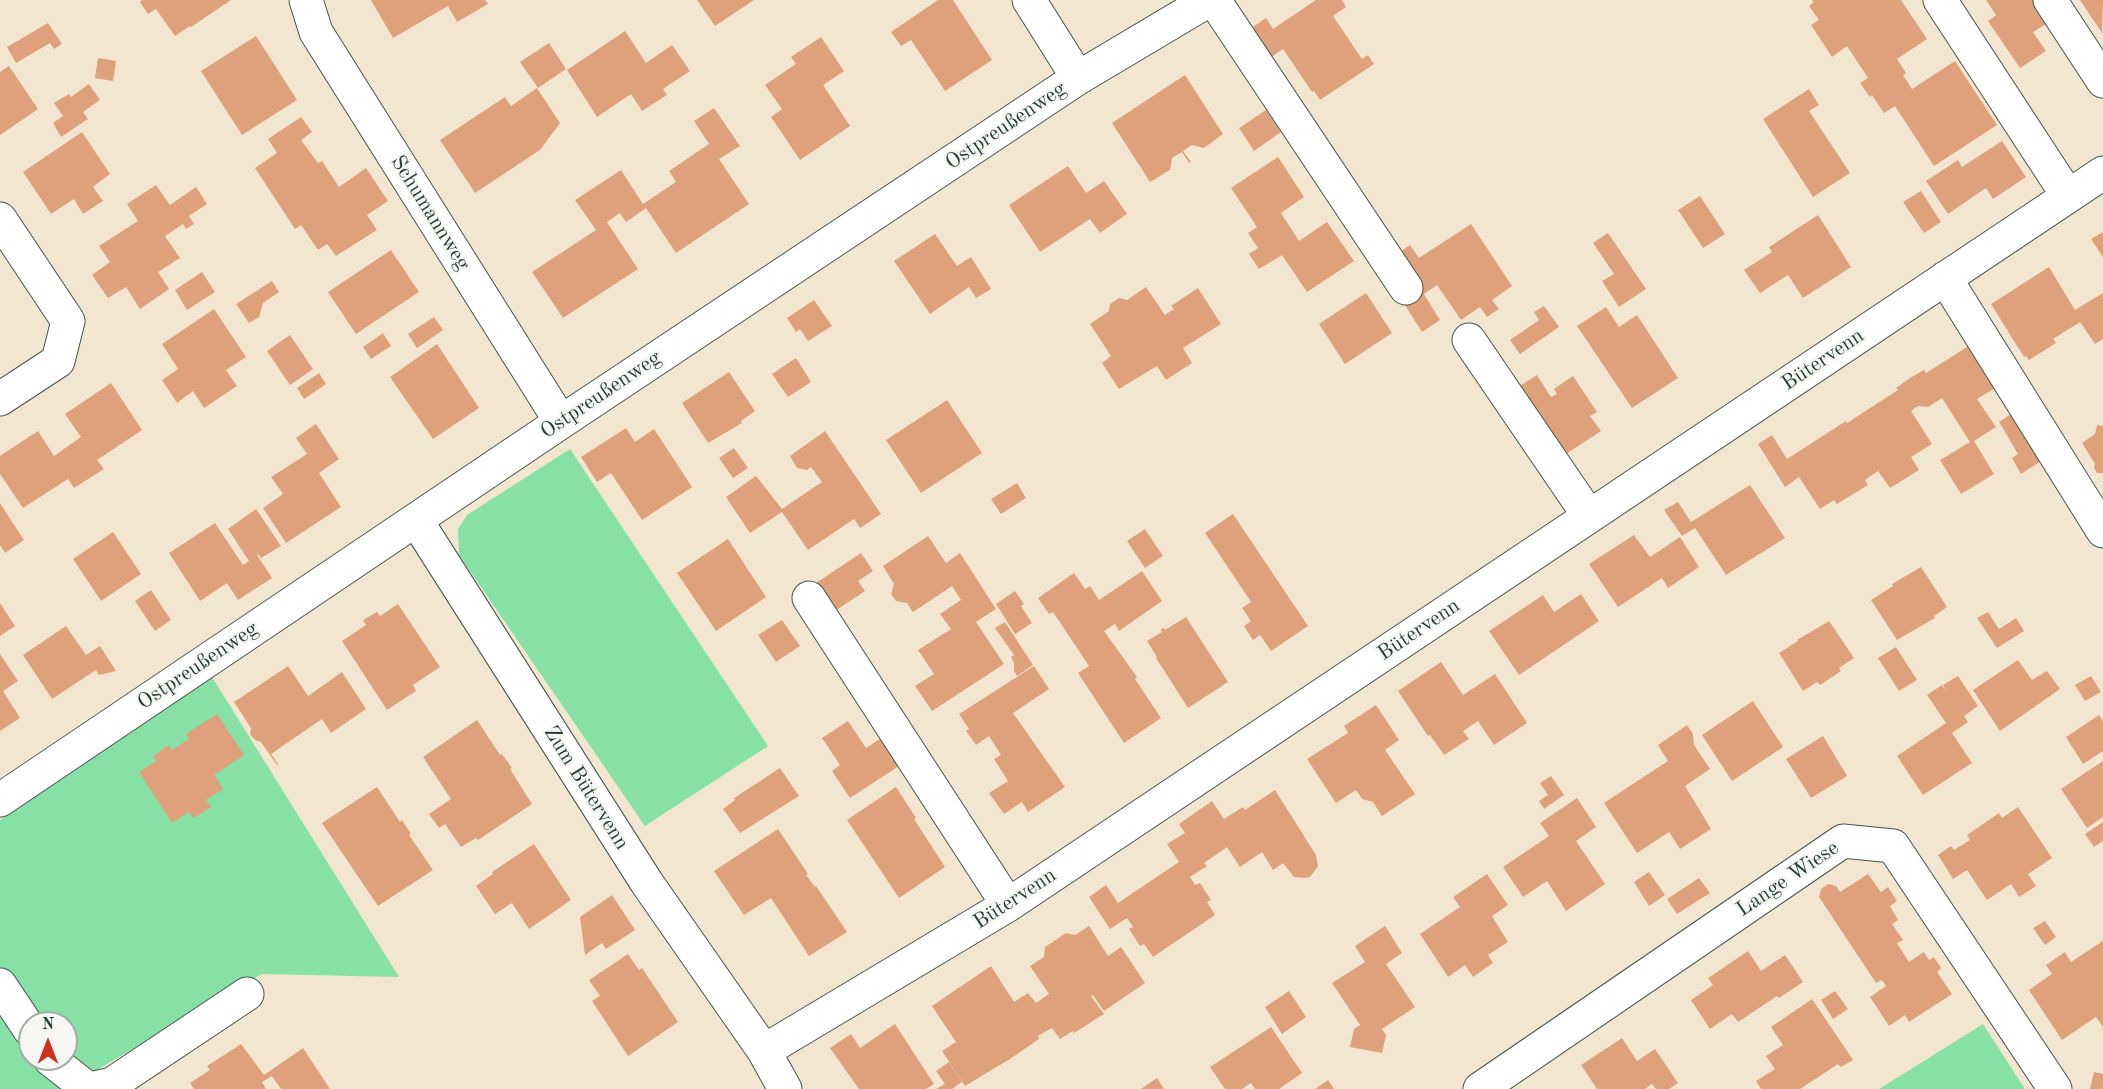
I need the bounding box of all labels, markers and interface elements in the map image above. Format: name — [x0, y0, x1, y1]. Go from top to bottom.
street label: Ostpreußenweg — [941, 76, 1071, 176]
street label: Schumannweg — [385, 151, 475, 275]
street label: Bütervenn — [1777, 323, 1869, 397]
street label: Ostpreußenweg — [536, 345, 666, 445]
street label: Bütervenn — [1373, 593, 1465, 667]
street label: Ostpreußenweg — [133, 616, 263, 716]
street label: Zum Bütervenn — [538, 721, 634, 855]
street label: Lange Wiese — [1732, 835, 1844, 923]
street label: Bütervenn — [969, 863, 1061, 935]
north arrow — [18, 1011, 78, 1071]
text: N — [42, 1017, 54, 1033]

